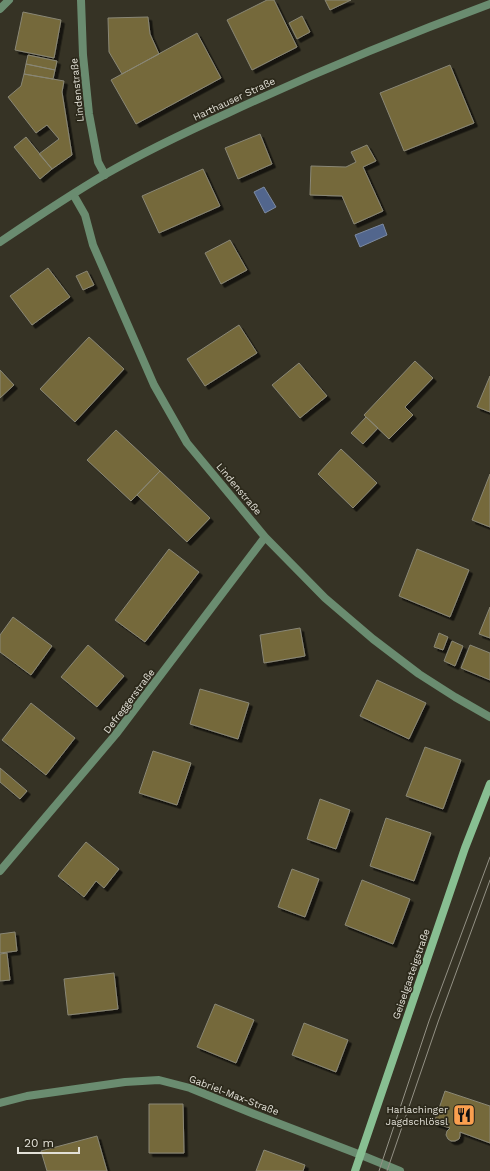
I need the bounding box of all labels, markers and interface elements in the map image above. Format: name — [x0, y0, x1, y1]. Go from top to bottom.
street label: Lindenstraße — [68, 57, 86, 122]
street label: Harthauser Straße — [191, 75, 277, 123]
street label: Lindenstraße — [214, 461, 264, 517]
street label: Defreggerstraße — [101, 666, 157, 735]
street label: Geiselgasteigstraße — [390, 927, 432, 1021]
street label: Gabriel-Max-Straße — [188, 1073, 281, 1117]
restaurant icon: Harlachinger Jagdschlössl — [451, 1102, 477, 1128]
place label: Harlachinger Jagdschlössl — [386, 1104, 448, 1127]
scale bar — [18, 1129, 79, 1155]
text: 20 m — [24, 1136, 54, 1150]

